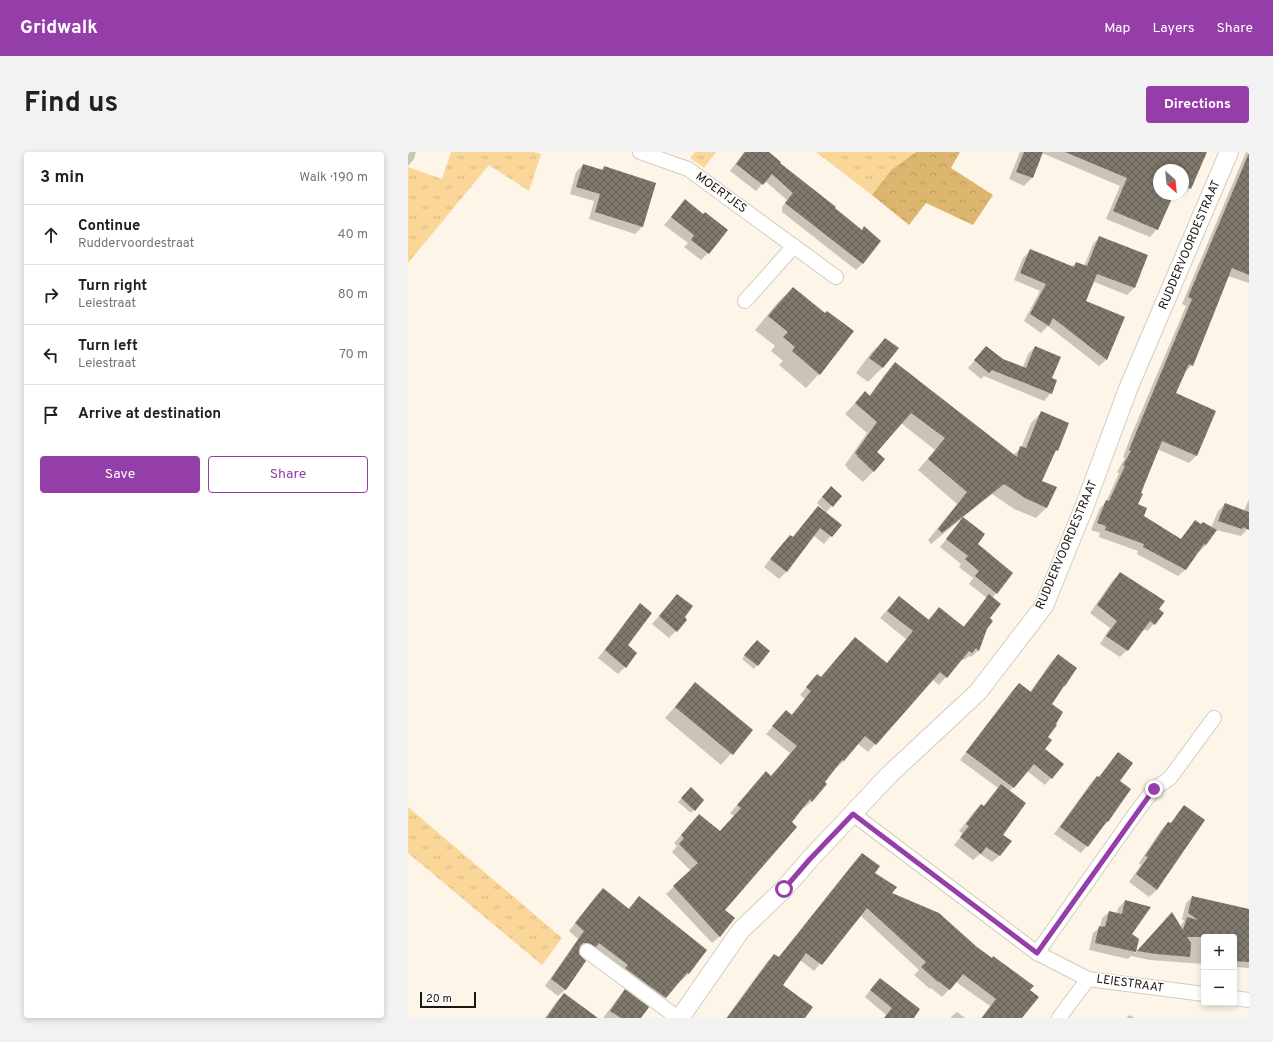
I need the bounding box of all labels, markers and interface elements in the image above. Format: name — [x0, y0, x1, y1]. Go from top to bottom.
text: Gridwalk — [20, 16, 98, 40]
text: Map — [1104, 20, 1130, 37]
text: Layers — [1152, 20, 1194, 37]
text: Share — [1216, 20, 1253, 37]
text: Find us — [24, 86, 118, 122]
button: Directions — [1146, 86, 1249, 123]
north arrow — [1153, 164, 1189, 200]
text: 3 min — [40, 167, 84, 189]
street label: MOERTJES — [692, 169, 750, 217]
text: Walk · 190 m — [299, 170, 368, 186]
street label: RUDDERVOORDESTRAAT — [1155, 178, 1225, 312]
text: Continue — [78, 217, 140, 236]
icon: ahead — [40, 224, 62, 246]
text: 40 m — [338, 227, 368, 243]
text: Ruddervoordestraat — [78, 236, 194, 252]
text: Turn right — [78, 277, 147, 296]
icon: right — [40, 284, 62, 306]
text: 80 m — [338, 287, 368, 303]
text: Leiestraat — [78, 296, 136, 312]
text: Turn left — [78, 337, 138, 356]
icon: left — [40, 344, 62, 366]
text: 70 m — [339, 347, 368, 363]
text: Leiestraat — [78, 356, 136, 372]
icon: arrive — [40, 404, 62, 426]
text: Arrive at destination — [78, 405, 221, 424]
button: Save — [40, 456, 200, 493]
button: Share — [208, 456, 368, 493]
street label: RUDDERVOORDESTRAAT — [1032, 478, 1102, 612]
route end — [1145, 780, 1163, 798]
route start — [775, 880, 793, 898]
map controls — [1201, 934, 1237, 1006]
button: + — [1201, 934, 1237, 970]
button: − — [1201, 970, 1237, 1006]
street label: LEIESTRAAT — [1095, 971, 1165, 997]
scale bar — [420, 990, 476, 1009]
text: 20 m — [426, 992, 452, 1006]

